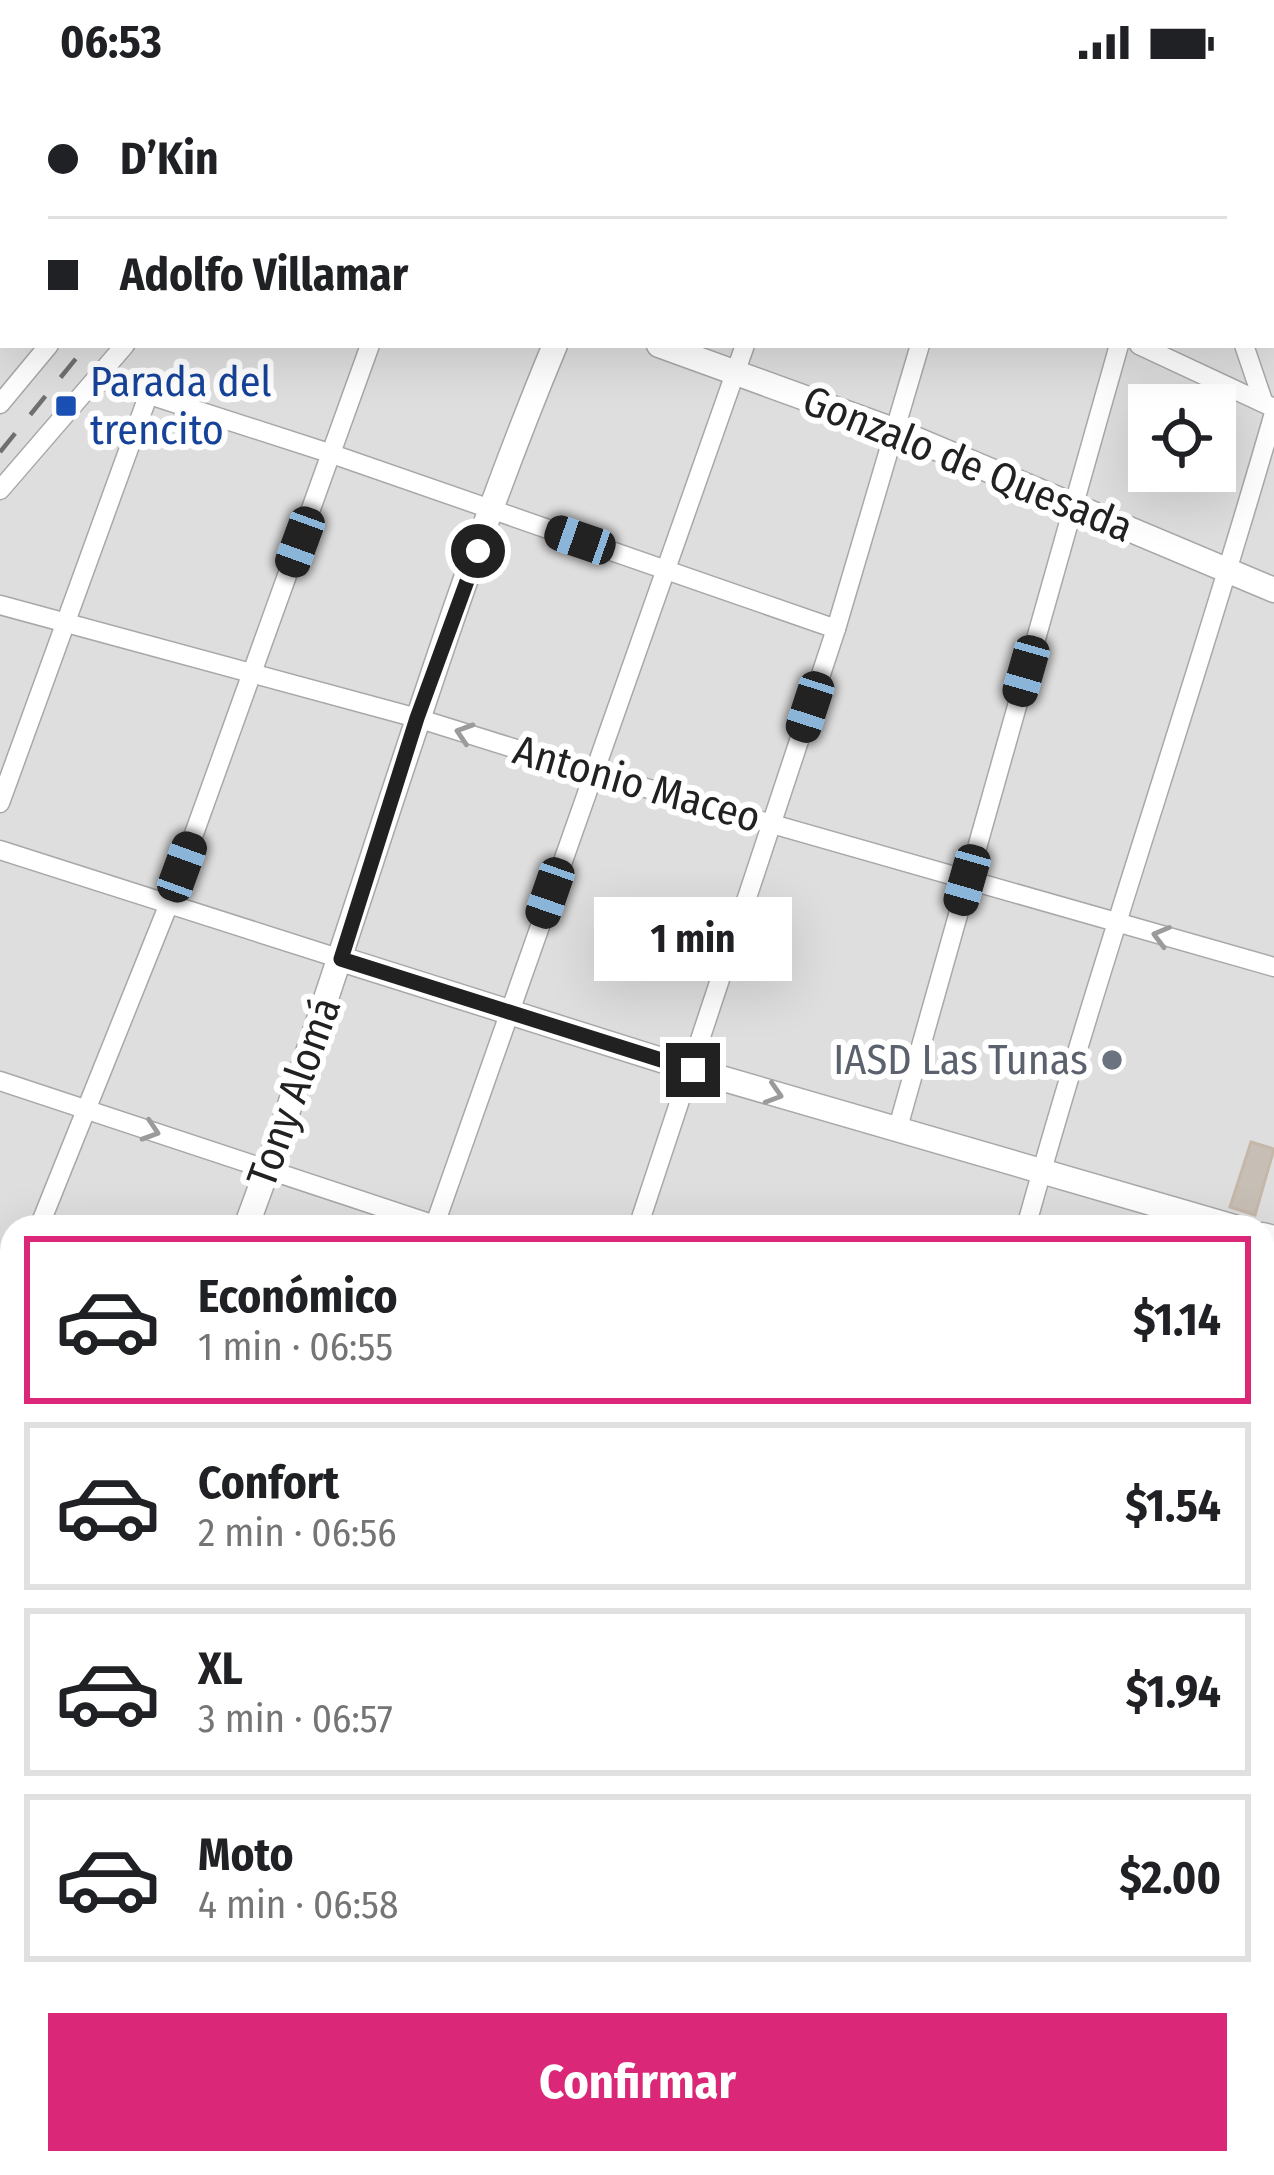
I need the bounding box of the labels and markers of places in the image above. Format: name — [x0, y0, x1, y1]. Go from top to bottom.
place label: Parada del trencito — [90, 357, 272, 455]
marker: Parada del trencito — [53, 393, 79, 419]
place label: IASD Las Tunas — [833, 1035, 1088, 1085]
marker: IASD Las Tunas — [1099, 1047, 1125, 1073]

